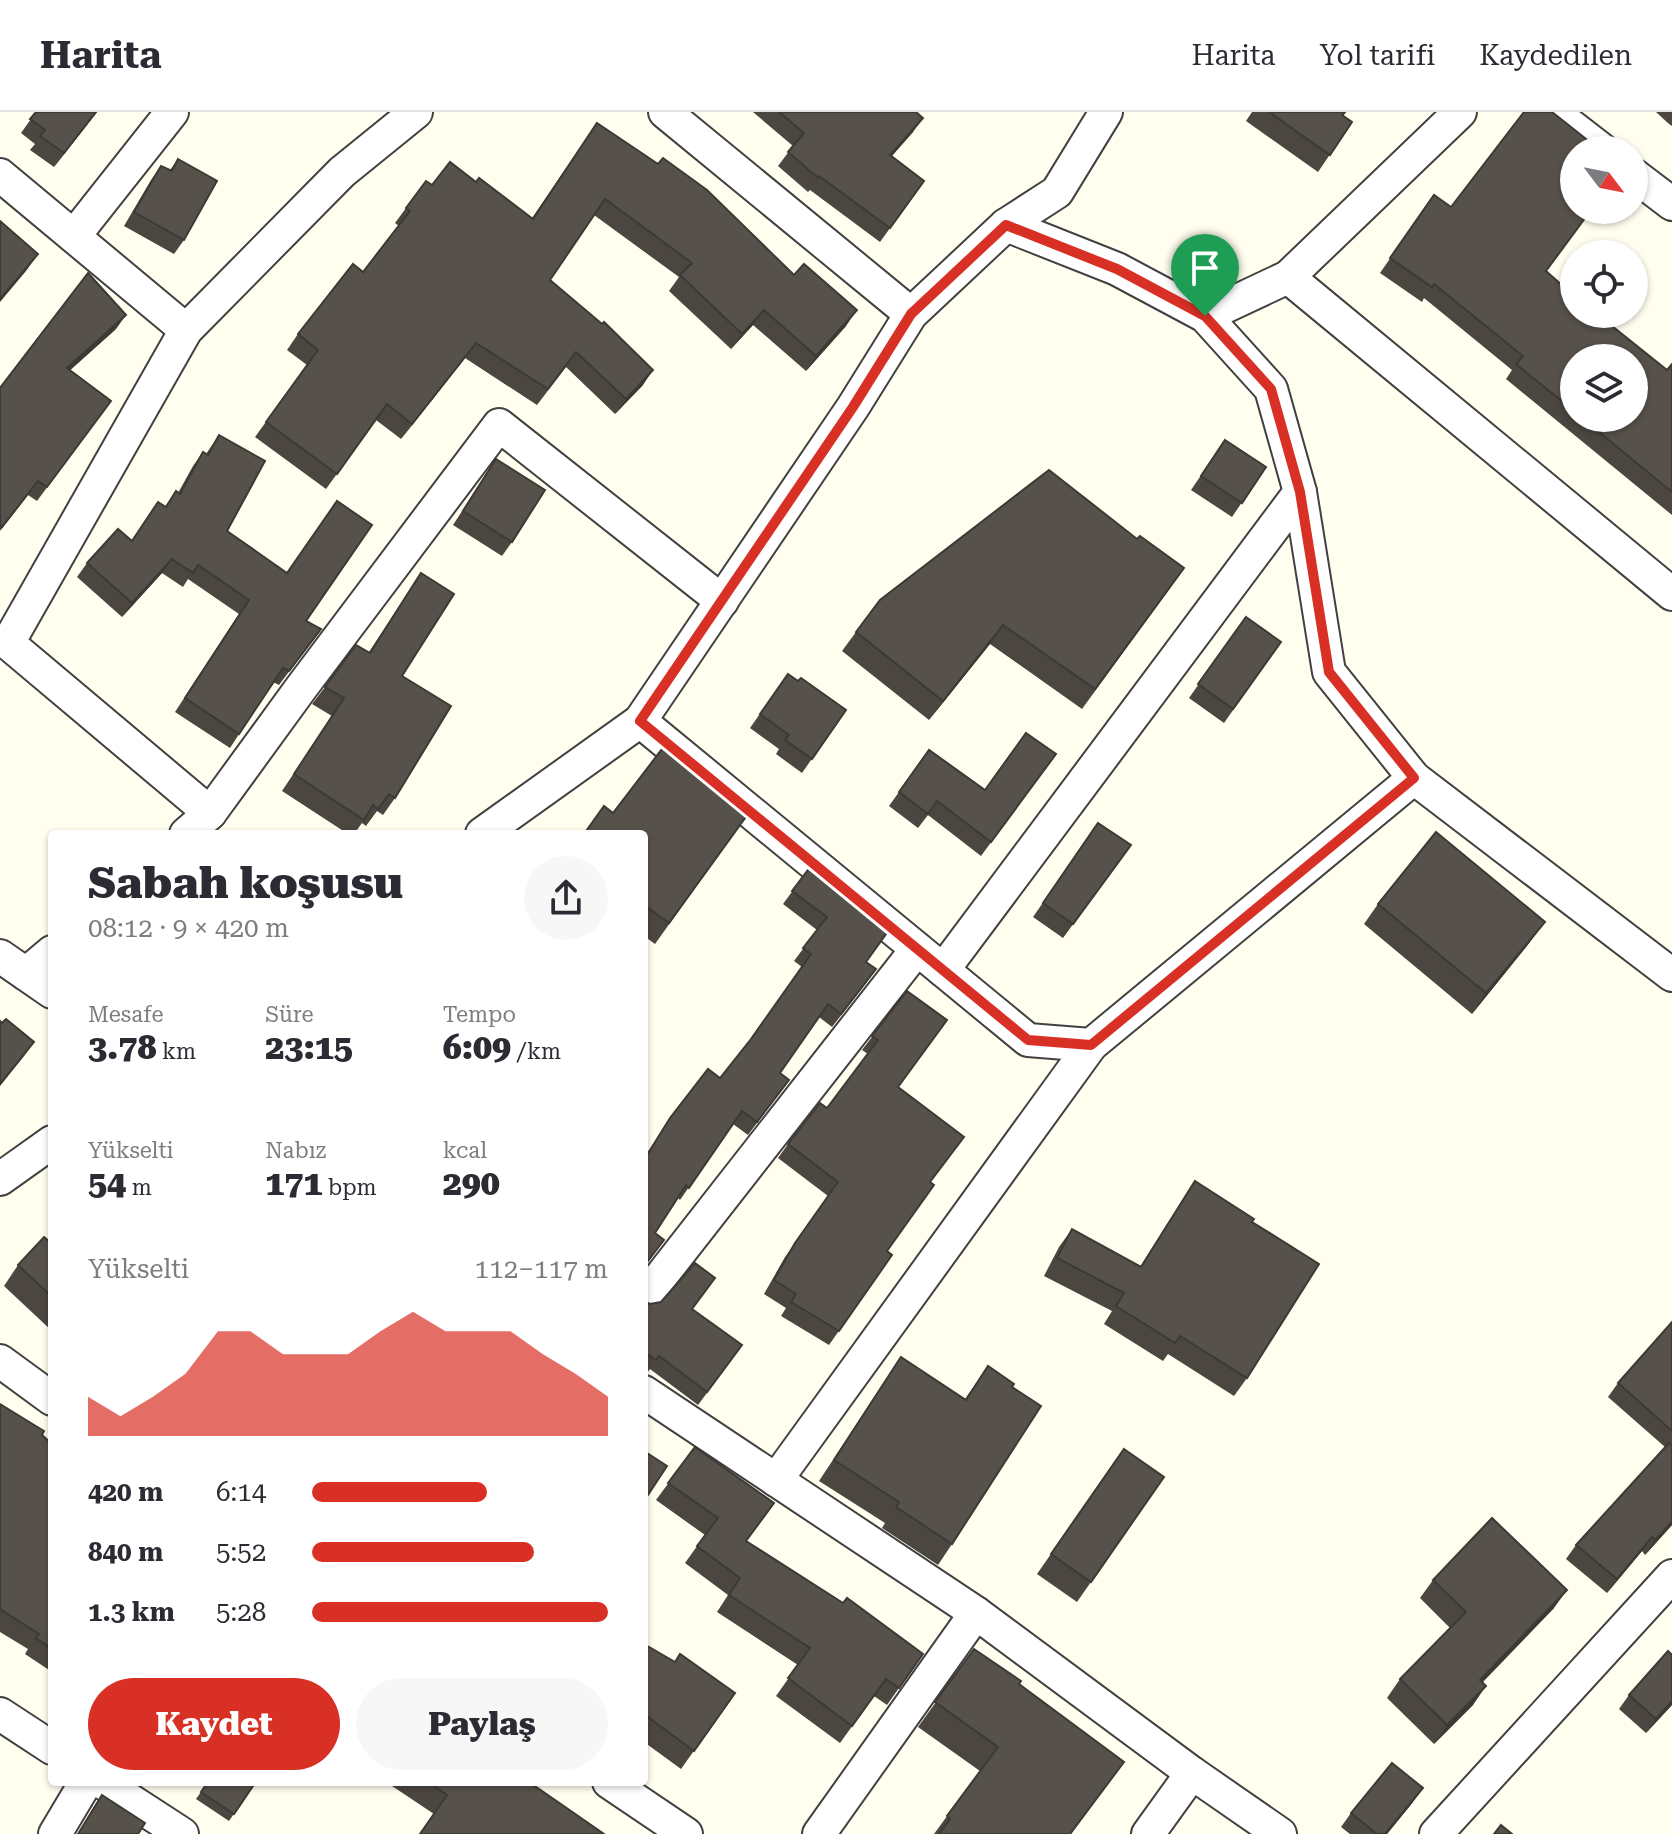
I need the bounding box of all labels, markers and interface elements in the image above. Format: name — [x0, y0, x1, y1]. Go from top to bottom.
text: Harita — [40, 33, 161, 77]
text: Harita — [1191, 39, 1276, 72]
text: Yol tarifi — [1320, 39, 1435, 72]
text: Kaydedilen — [1479, 39, 1632, 72]
north arrow — [1560, 136, 1648, 224]
map controls — [1560, 136, 1648, 432]
pin — [1171, 234, 1239, 316]
button: locate — [1560, 240, 1648, 328]
icon: arrive — [1183, 246, 1227, 290]
button: layers — [1560, 344, 1648, 432]
button: share — [524, 856, 608, 940]
text: Sabah koşusu — [88, 857, 403, 909]
text: 08:12 · 9 × 420 m — [88, 913, 289, 943]
text: Mesafe — [88, 1002, 164, 1027]
text: Süre — [265, 1002, 314, 1027]
text: Tempo — [443, 1002, 516, 1027]
text: 3.78 — [88, 1027, 156, 1067]
text: 23:15 — [265, 1027, 353, 1067]
text: 6:09 — [443, 1027, 511, 1067]
text: km — [156, 1039, 196, 1064]
text: /km — [511, 1039, 561, 1064]
text: Yükselti — [88, 1138, 174, 1163]
text: Nabız — [265, 1138, 326, 1163]
text: kcal — [443, 1138, 487, 1163]
text: 54 — [88, 1163, 126, 1203]
text: 171 — [265, 1163, 322, 1203]
text: 290 — [443, 1163, 500, 1203]
text: m — [126, 1175, 152, 1200]
text: bpm — [322, 1175, 377, 1200]
text: Yükselti — [88, 1254, 189, 1284]
text: 112–117 m — [475, 1254, 608, 1284]
text: 420 m — [88, 1477, 163, 1507]
text: 6:14 — [216, 1477, 266, 1507]
text: 840 m — [88, 1537, 163, 1567]
text: 5:52 — [216, 1537, 266, 1567]
text: 1.3 km — [88, 1597, 175, 1627]
text: 5:28 — [216, 1597, 266, 1627]
button: Kaydet — [88, 1678, 340, 1770]
button: Paylaş — [356, 1678, 608, 1770]

